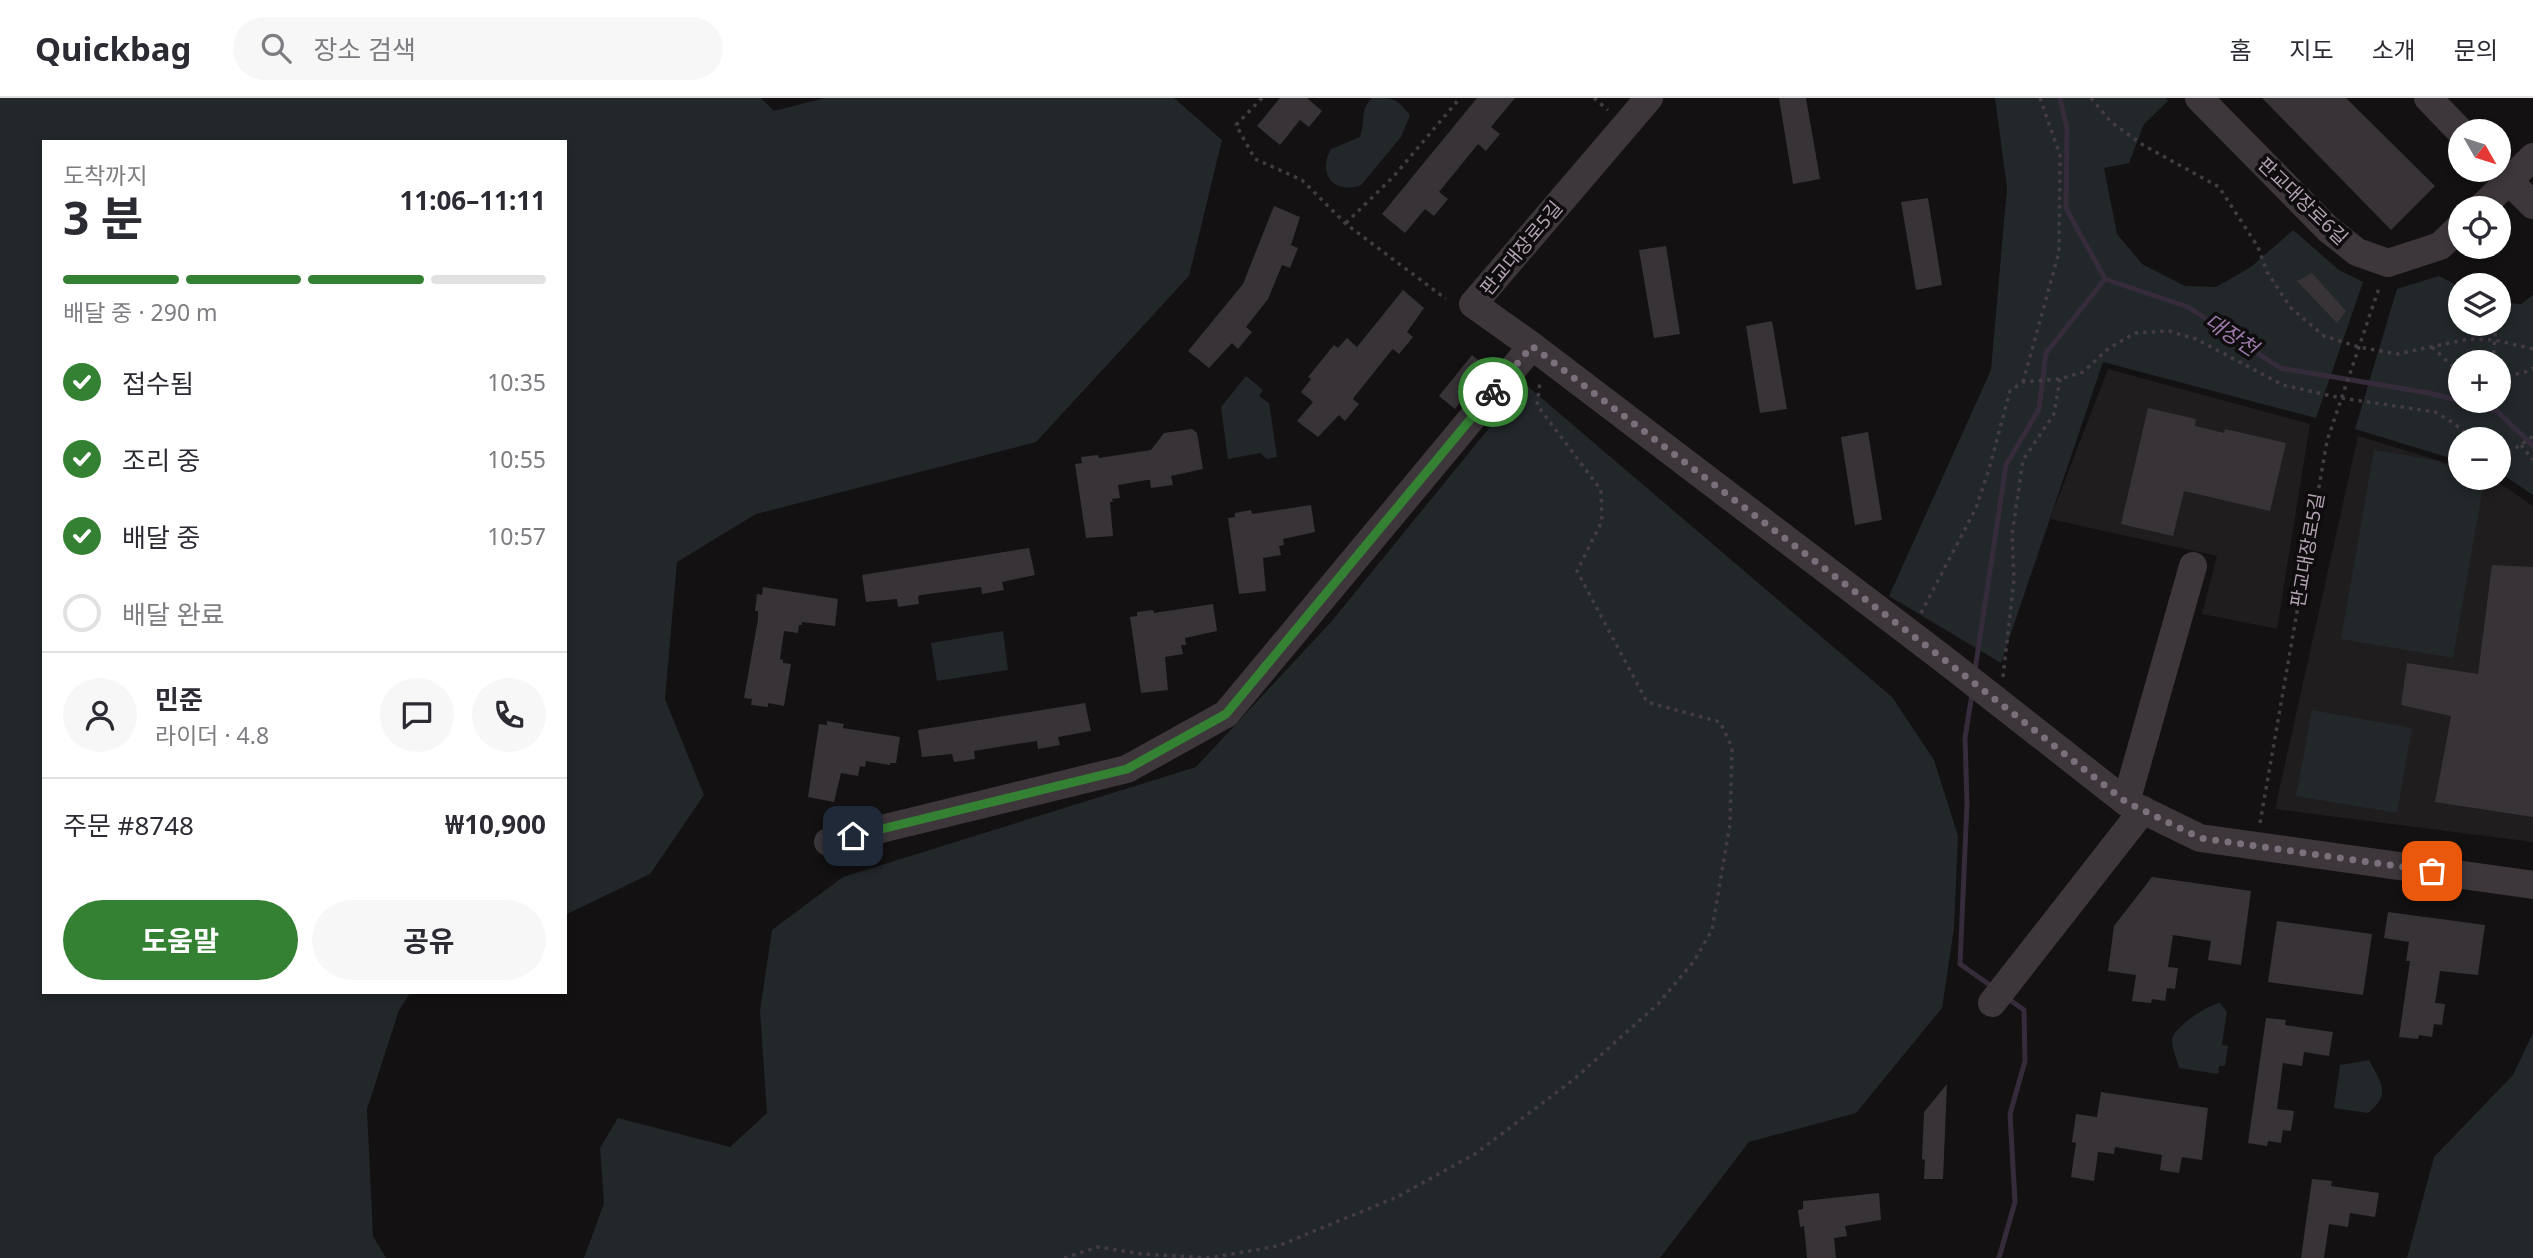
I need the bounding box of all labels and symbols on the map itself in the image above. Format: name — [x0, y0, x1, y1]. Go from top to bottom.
north arrow — [2448, 119, 2511, 182]
street label: 판교대장로6길 — [2252, 151, 2354, 251]
street label: 판교대장로5길 — [1474, 195, 1568, 301]
water label: 대장천 — [2200, 307, 2266, 363]
courier — [1458, 357, 1528, 427]
street label: 판교대장로5길 — [2284, 491, 2330, 609]
pin — [823, 806, 883, 866]
pin — [2402, 841, 2462, 901]

